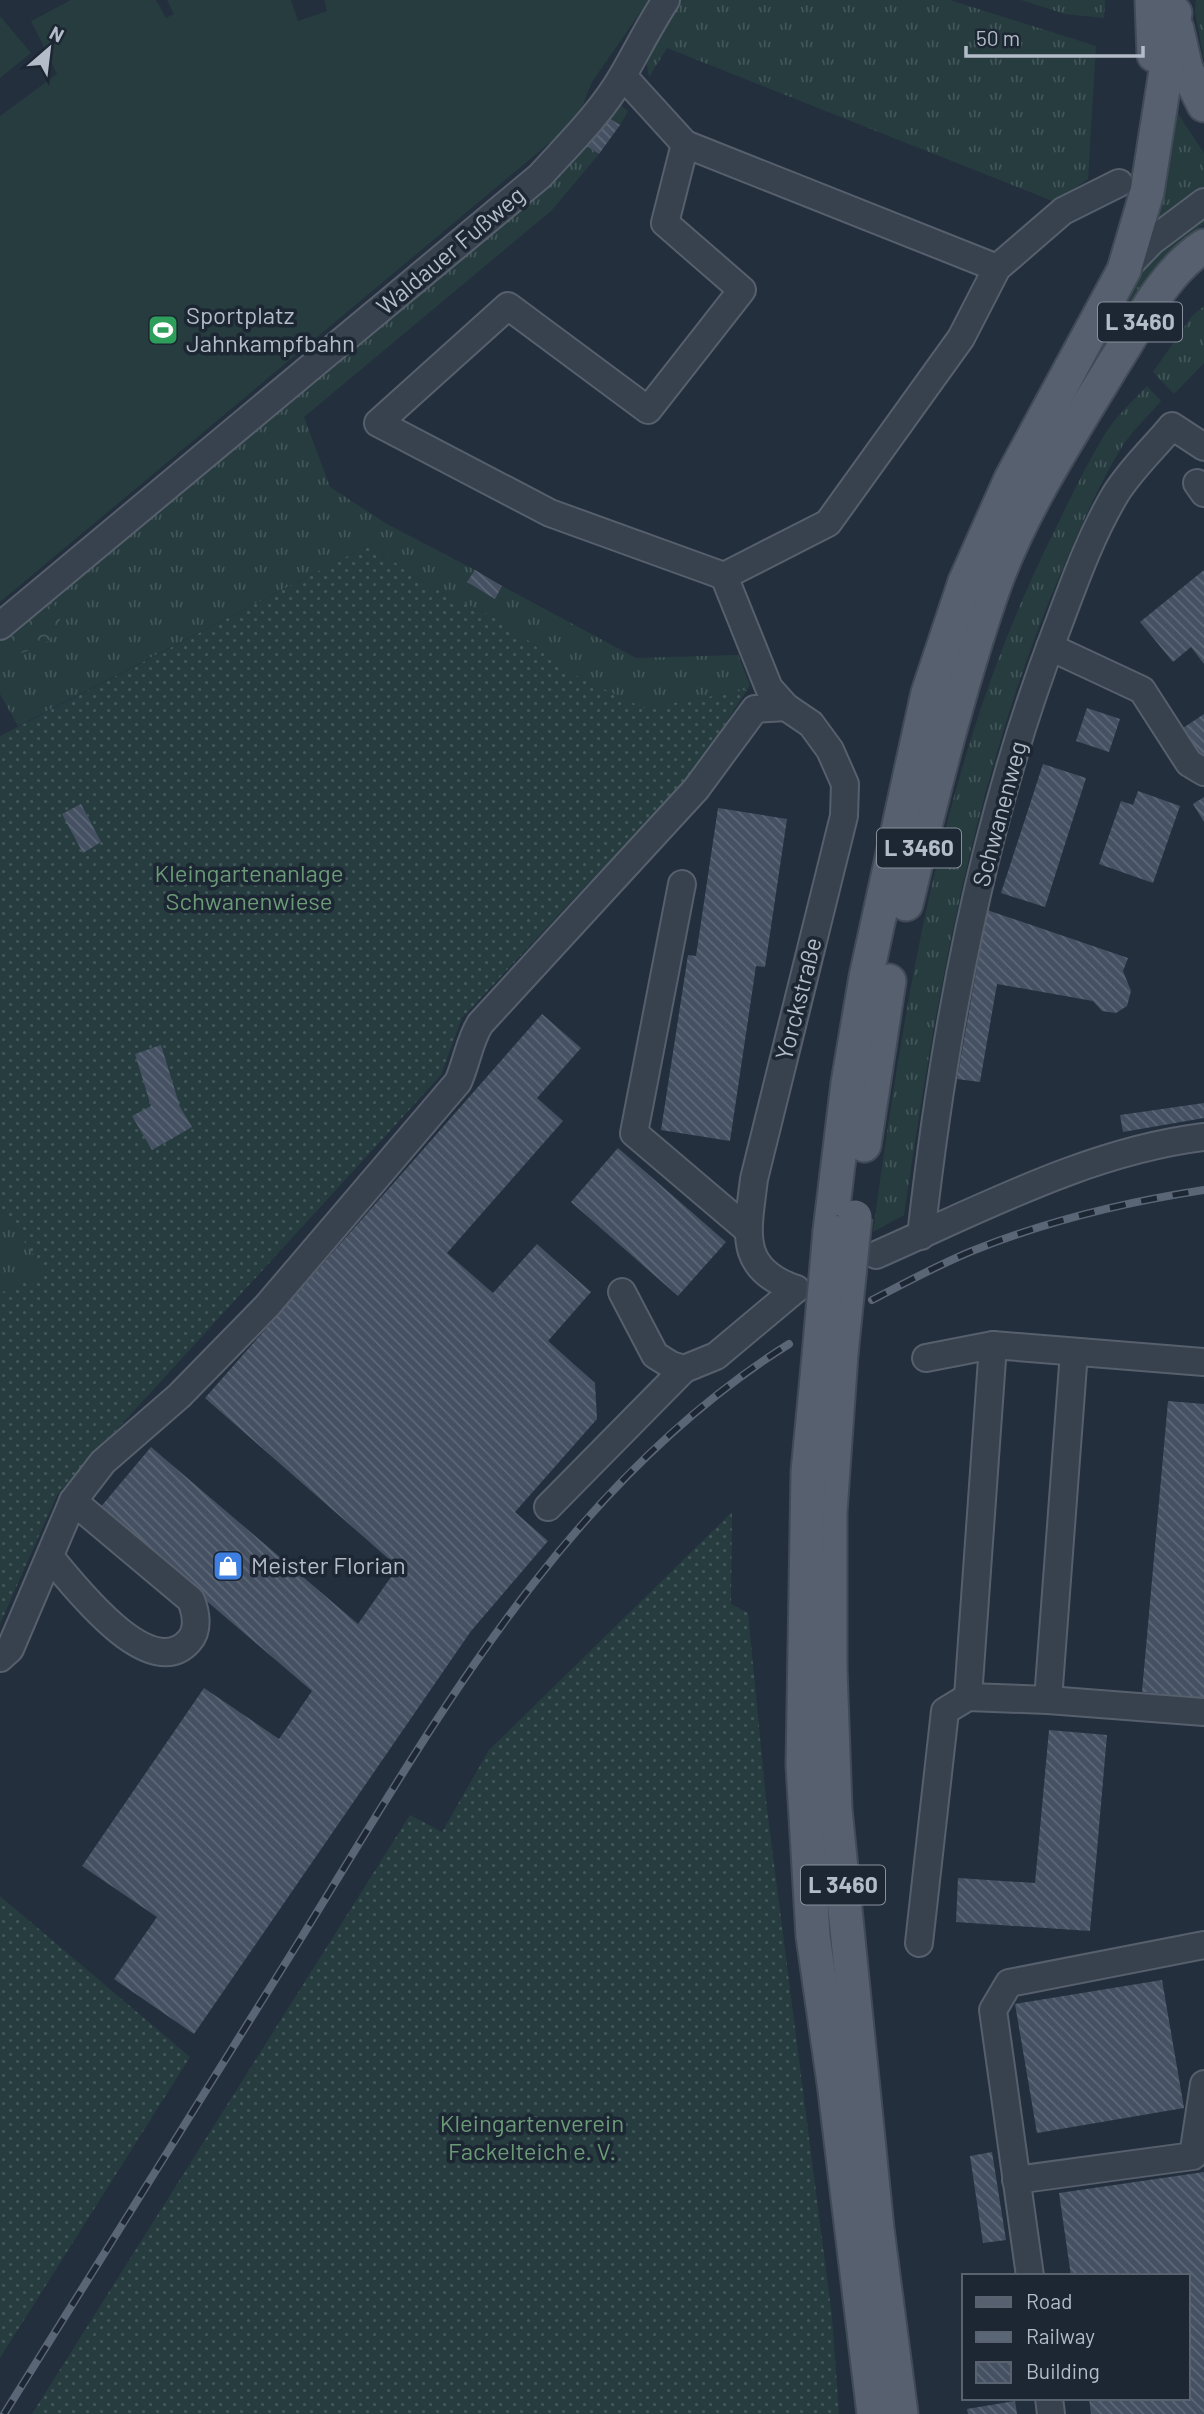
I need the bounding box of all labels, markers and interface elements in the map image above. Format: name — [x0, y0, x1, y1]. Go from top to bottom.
north arrow — [14, 14, 84, 84]
scale bar — [966, 14, 1143, 58]
text: N — [46, 20, 68, 47]
text: 50 m — [976, 25, 1020, 50]
street label: Waldauer Fußweg — [370, 180, 530, 320]
place label: Sportplatz Jahnkampfbahn — [186, 300, 355, 357]
road number: L 3460 — [1098, 302, 1182, 342]
sports icon: Sportplatz Jahnkampfbahn — [146, 313, 180, 347]
street label: Schwanenweg — [965, 738, 1032, 889]
road number: L 3460 — [877, 828, 961, 868]
park label: Kleingartenanlage Schwanenwiese — [155, 858, 343, 915]
street label: Yorckstraße — [768, 934, 827, 1063]
shop icon: Meister Florian — [211, 1549, 245, 1583]
place label: Meister Florian — [251, 1550, 406, 1579]
road number: L 3460 — [801, 1866, 885, 1904]
park label: Kleingartenverein Fackelteich e. V. — [440, 2108, 624, 2165]
legend — [962, 2274, 1190, 2400]
text: Road — [1026, 2288, 1072, 2313]
text: Railway — [1026, 2323, 1095, 2348]
text: Building — [1026, 2358, 1100, 2383]

